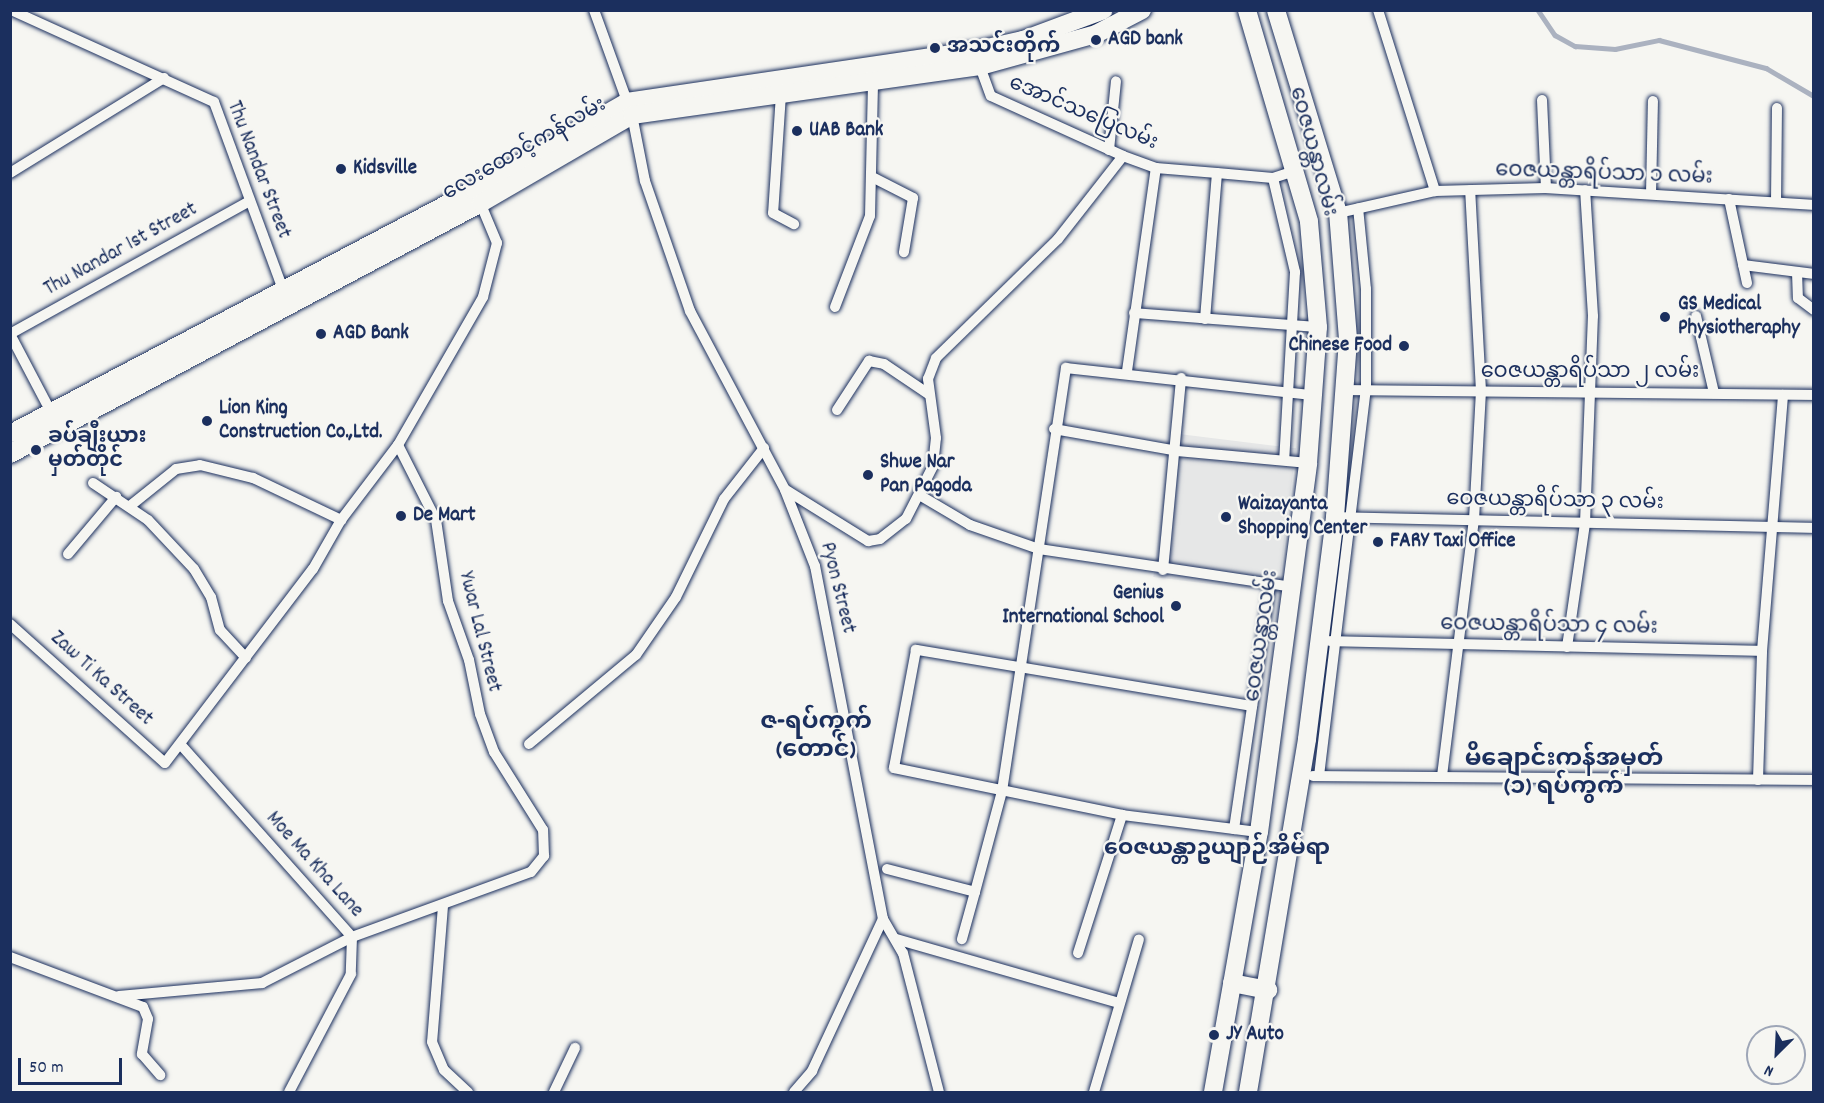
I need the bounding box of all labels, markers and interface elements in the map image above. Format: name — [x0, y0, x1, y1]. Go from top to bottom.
place label: AGD bank — [1108, 27, 1183, 53]
marker: AGD bank — [1089, 33, 1103, 47]
place label: အသင်းတိုက် — [947, 35, 1060, 61]
marker: အသင်းတိုက် — [928, 41, 942, 55]
street label: အောင်သပြေလမ်း — [1005, 71, 1161, 157]
street label: ဝေဇယန္တာလမ်း — [1283, 84, 1341, 220]
street label: လေးထောင့်ကန်လမ်း — [439, 93, 611, 207]
street label: Thu Nandar Street — [220, 98, 296, 242]
place label: UAB Bank — [809, 118, 883, 144]
marker: UAB Bank — [790, 124, 804, 138]
place label: Kidsville — [353, 156, 417, 182]
street label: ဝေဇယန္တာရိပ်သာ ၁ လမ်း — [1495, 159, 1713, 191]
marker: Kidsville — [334, 162, 348, 176]
street label: Thu Nandar 1st Street — [40, 197, 202, 303]
place label: GS Medical Physiotheraphy — [1678, 292, 1800, 342]
marker: GS Medical Physiotheraphy — [1656, 308, 1674, 326]
place label: AGD Bank — [333, 321, 409, 347]
marker: AGD Bank — [314, 327, 328, 341]
place label: Chinese Food — [1288, 333, 1392, 359]
marker: Chinese Food — [1397, 339, 1411, 353]
street label: ဝေဇယန္တာရိပ်သာ ၂ လမ်း — [1481, 360, 1699, 386]
place label: Lion King Construction Co.,Ltd. — [219, 396, 383, 446]
marker: Lion King Construction Co.,Ltd. — [200, 414, 214, 428]
place label: ခပ်ချီးယား မှတ်တိုင် — [48, 425, 146, 475]
marker: ခပ်ချီးယား မှတ်တိုင် — [29, 443, 43, 457]
place label: Shwe Nar Pan Pagoda — [880, 450, 972, 500]
marker: Shwe Nar Pan Pagoda — [861, 468, 875, 482]
street label: ဝေဇယန္တာရိပ်သာ ၃ လမ်း — [1446, 488, 1664, 516]
place label: Waizayanta Shopping Center — [1238, 492, 1367, 542]
place label: De Mart — [413, 503, 476, 529]
marker: De Mart — [394, 509, 408, 523]
marker: Waizayanta Shopping Center — [1219, 510, 1233, 524]
place label: FARY Taxi Office — [1390, 529, 1515, 555]
marker: FARY Taxi Office — [1371, 535, 1385, 549]
street label: Pyon Street — [814, 540, 860, 636]
street label: ဝေဇယန္တာလမ်း — [1241, 568, 1285, 704]
street label: Ywar Lal Street — [452, 569, 506, 695]
place label: Genius International School — [1002, 581, 1164, 631]
marker: Genius International School — [1169, 599, 1183, 613]
street label: ဝေဇယန္တာရိပ်သာ ၄ လမ်း — [1440, 613, 1658, 641]
street label: Zaw Ti Ka Street — [44, 626, 158, 732]
district label: ဇ-ရပ်ကွက် (တောင်) — [760, 710, 872, 766]
district label: မိချောင်းကန်အမှတ် (၁) ရပ်ကွက် — [1465, 747, 1663, 803]
street label: Moe Ma Kha Lane — [260, 807, 368, 923]
district label: ဝေဇယန္တာဥယျာဉ်အိမ်ရာ — [1104, 837, 1330, 863]
place label: JY Auto — [1226, 1022, 1284, 1048]
north arrow — [1746, 1025, 1806, 1085]
marker: JY Auto — [1207, 1028, 1221, 1042]
scale bar — [21, 1046, 124, 1084]
text: 50 m — [29, 1056, 64, 1081]
text: N — [1761, 1058, 1778, 1082]

